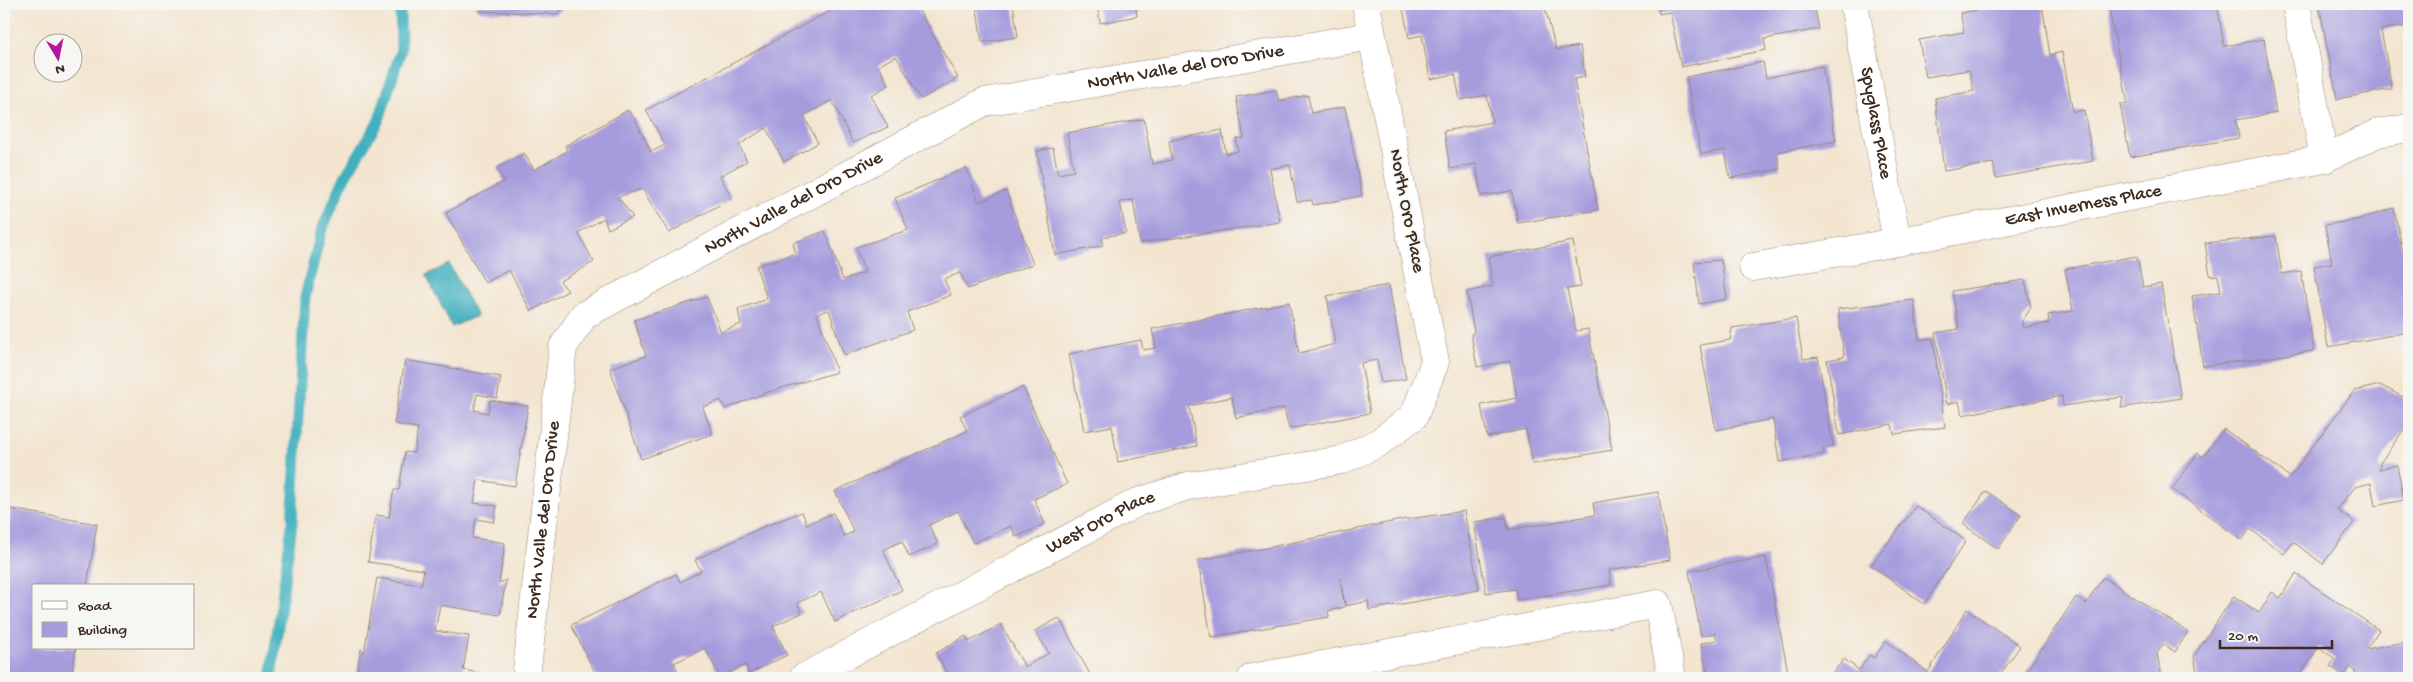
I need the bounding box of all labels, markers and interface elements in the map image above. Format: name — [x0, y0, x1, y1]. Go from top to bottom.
north arrow — [32, 32, 82, 82]
street label: North Valle del Oro Drive — [1086, 40, 1286, 96]
text: N — [54, 59, 66, 78]
street label: Spyglass Place — [1854, 65, 1897, 181]
street label: North Valle del Oro Drive — [701, 146, 887, 260]
street label: North Oro Place — [1383, 147, 1429, 275]
street label: East Inverness Place — [2003, 179, 2164, 232]
street label: North Valle del Oro Drive — [521, 420, 566, 620]
street label: West Oro Place — [1042, 486, 1158, 560]
legend — [32, 584, 195, 650]
text: Road — [78, 598, 112, 616]
scale bar — [2220, 617, 2333, 649]
text: Building — [77, 622, 127, 640]
text: 20 m — [2228, 628, 2258, 646]

